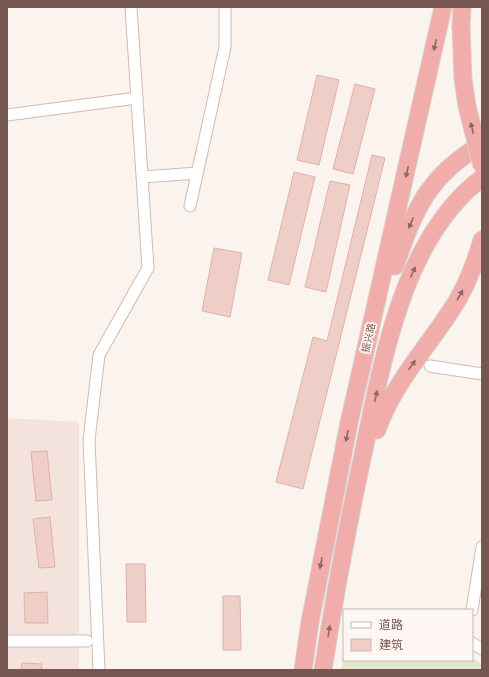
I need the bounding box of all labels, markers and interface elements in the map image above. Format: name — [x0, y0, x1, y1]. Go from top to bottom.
one-way arrow — [431, 39, 437, 51]
one-way arrow — [469, 122, 475, 134]
one-way arrow — [403, 166, 409, 178]
one-way arrow — [408, 218, 414, 229]
one-way arrow — [410, 266, 416, 277]
one-way arrow — [456, 290, 463, 301]
street label: 振兴路 — [360, 322, 378, 354]
one-way arrow — [408, 360, 416, 370]
one-way arrow — [373, 390, 379, 402]
one-way arrow — [343, 430, 349, 442]
one-way arrow — [318, 557, 324, 569]
legend — [343, 609, 473, 661]
text: 道路 — [379, 618, 403, 632]
one-way arrow — [326, 625, 332, 638]
text: 建筑 — [379, 638, 403, 652]

